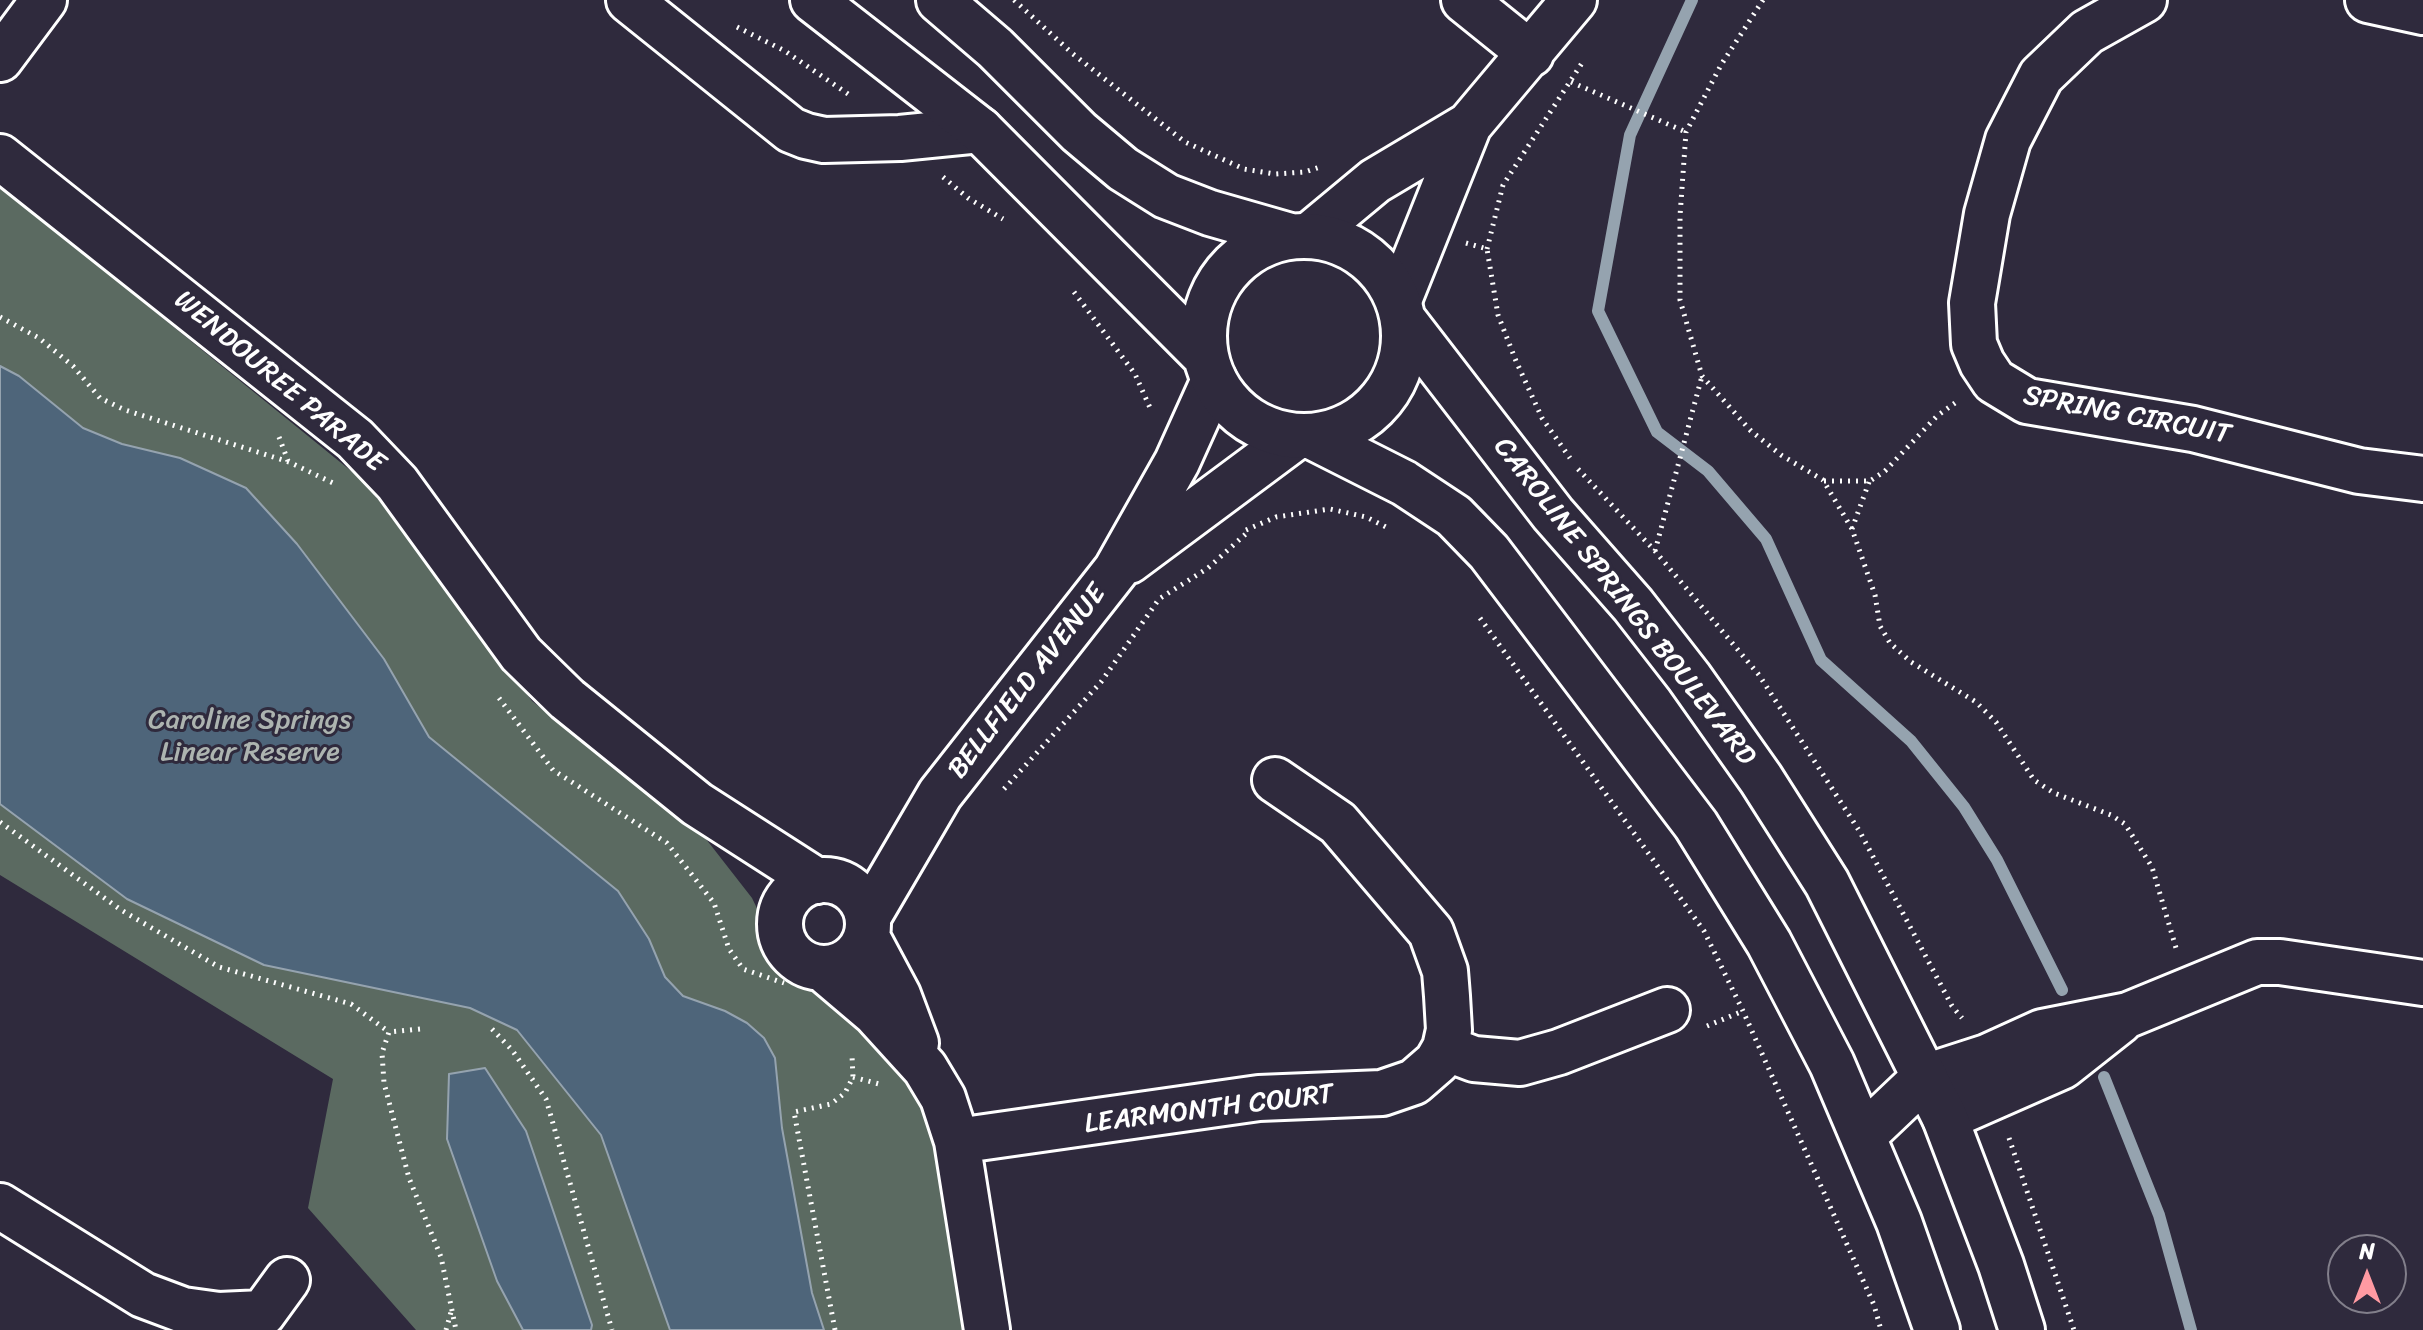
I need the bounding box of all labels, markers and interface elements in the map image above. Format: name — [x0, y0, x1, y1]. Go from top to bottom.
street label: WENDOUREE PARADE — [167, 284, 391, 480]
street label: SPRING CIRCUIT — [2020, 379, 2234, 453]
street label: CAROLINE SPRINGS BOULEVARD — [1485, 431, 1763, 773]
street label: BELLFIELD AVENUE — [942, 578, 1114, 786]
park label: Caroline Springs Linear Reserve — [148, 704, 352, 770]
street label: LEARMONTH COURT — [1083, 1078, 1335, 1142]
text: N — [2359, 1232, 2375, 1271]
north arrow — [2327, 1234, 2407, 1314]

